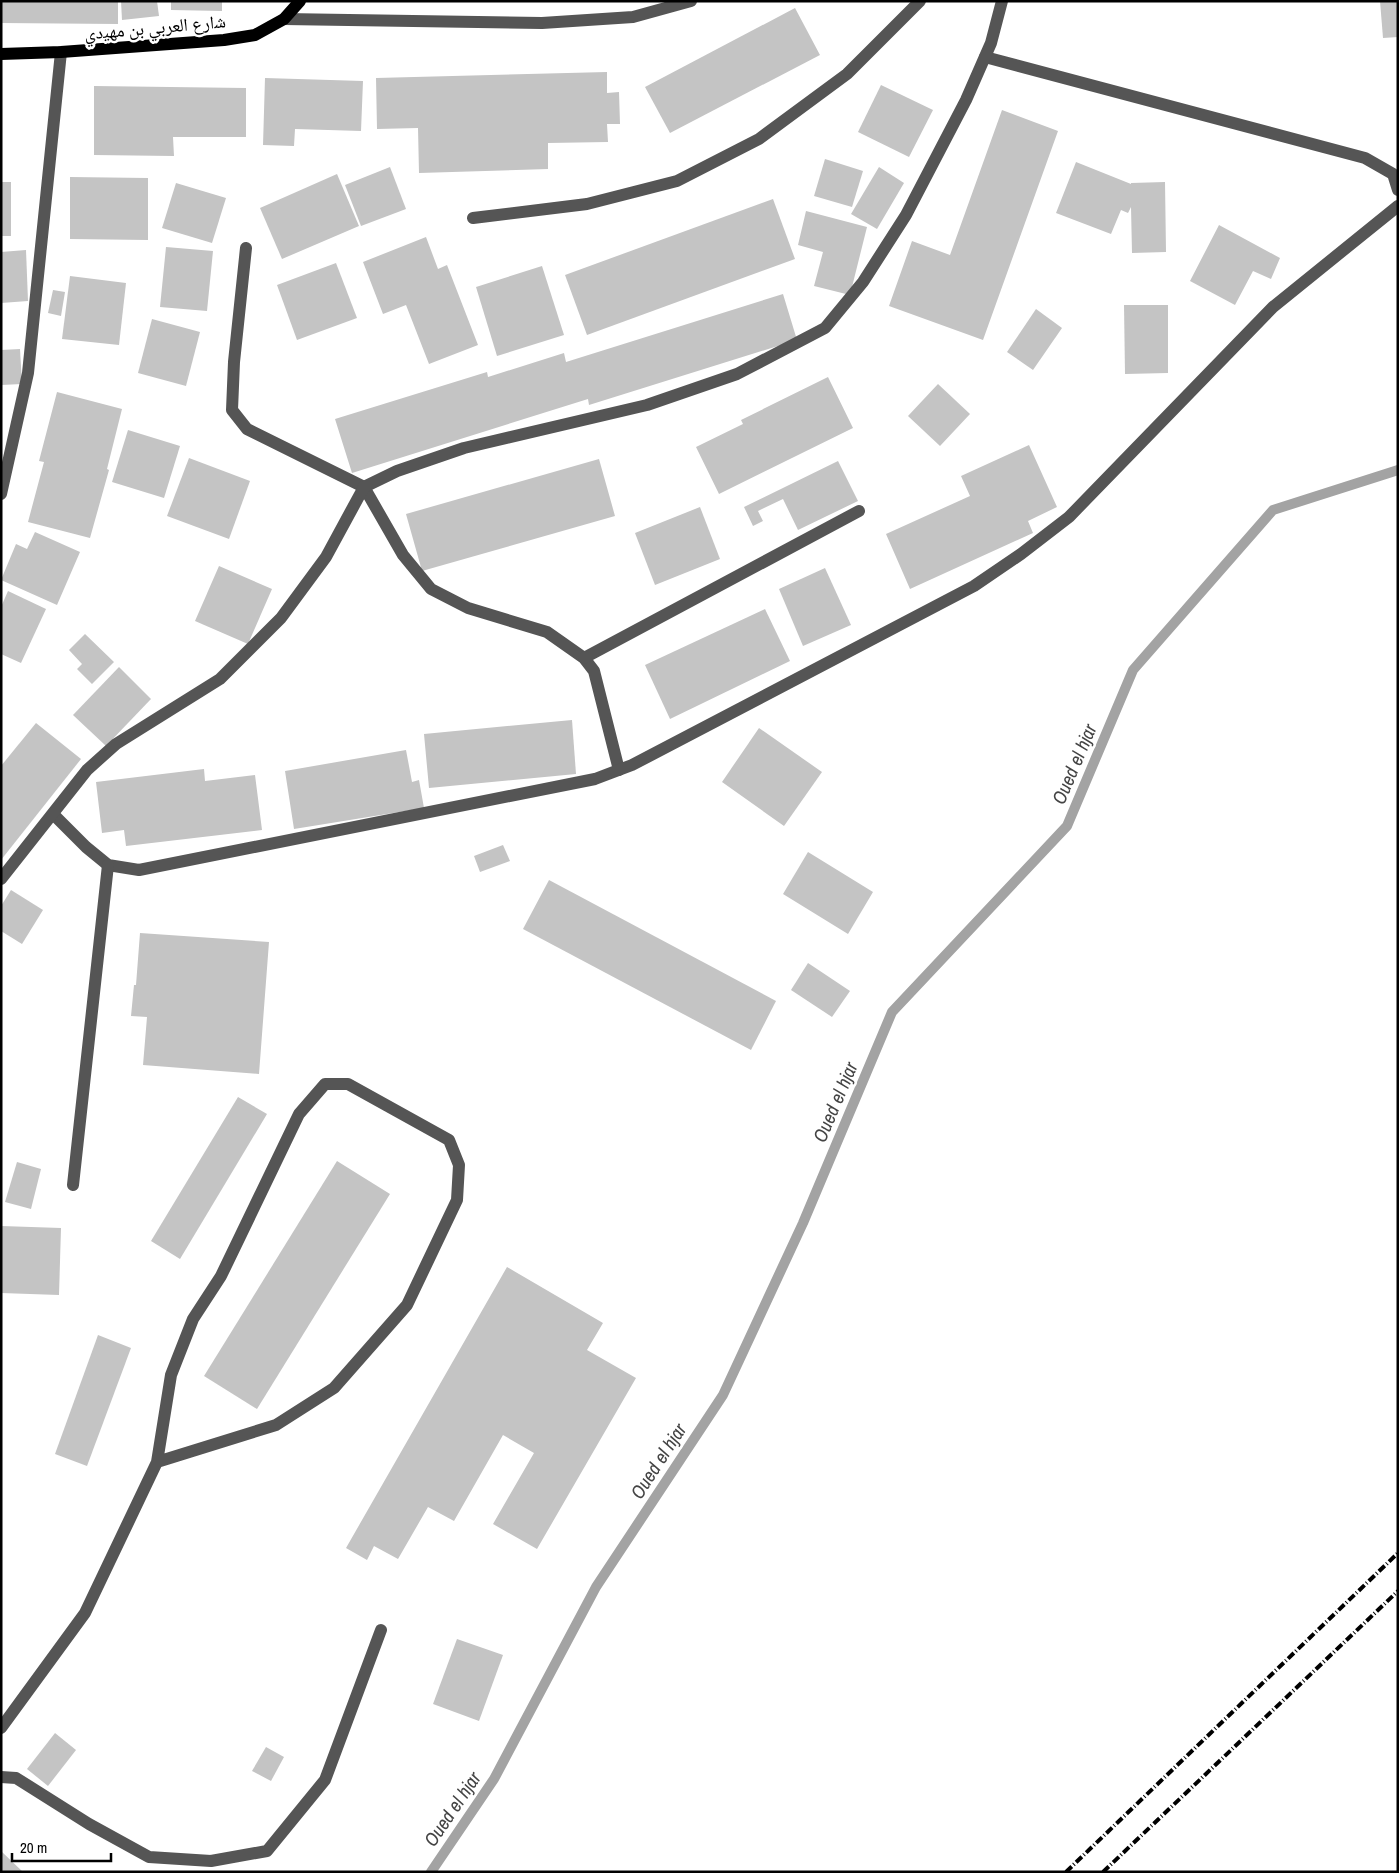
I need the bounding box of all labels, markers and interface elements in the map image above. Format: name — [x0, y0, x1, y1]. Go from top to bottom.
street label: ﺷﺍﺭﻉ ﺍﻟﻌﺮﺑﻲ ﺑﻦ ﻣﻬﻴﺩﻱ — [83, 8, 227, 48]
water label: Oued el hjar — [1045, 719, 1103, 808]
water label: Oued el hjar — [806, 1057, 864, 1146]
water label: Oued el hjar — [624, 1418, 692, 1504]
water label: Oued el hjar — [417, 1766, 487, 1851]
scale bar — [12, 1830, 111, 1862]
text: 20 m — [20, 1837, 47, 1858]

